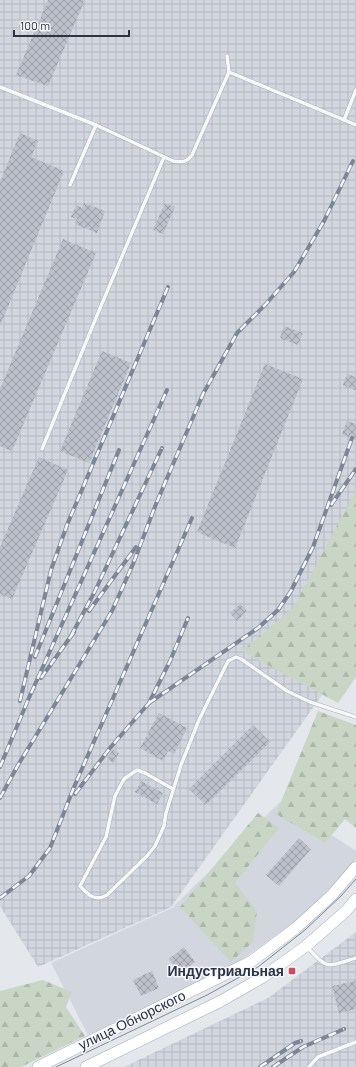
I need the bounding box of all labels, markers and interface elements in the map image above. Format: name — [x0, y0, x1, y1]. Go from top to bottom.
scale bar — [14, 12, 129, 38]
text: 100 m — [20, 18, 50, 32]
place label: Индустриальная — [167, 962, 284, 979]
marker: Индустриальная — [287, 966, 297, 976]
street label: улица Обнорского — [75, 986, 188, 1053]

